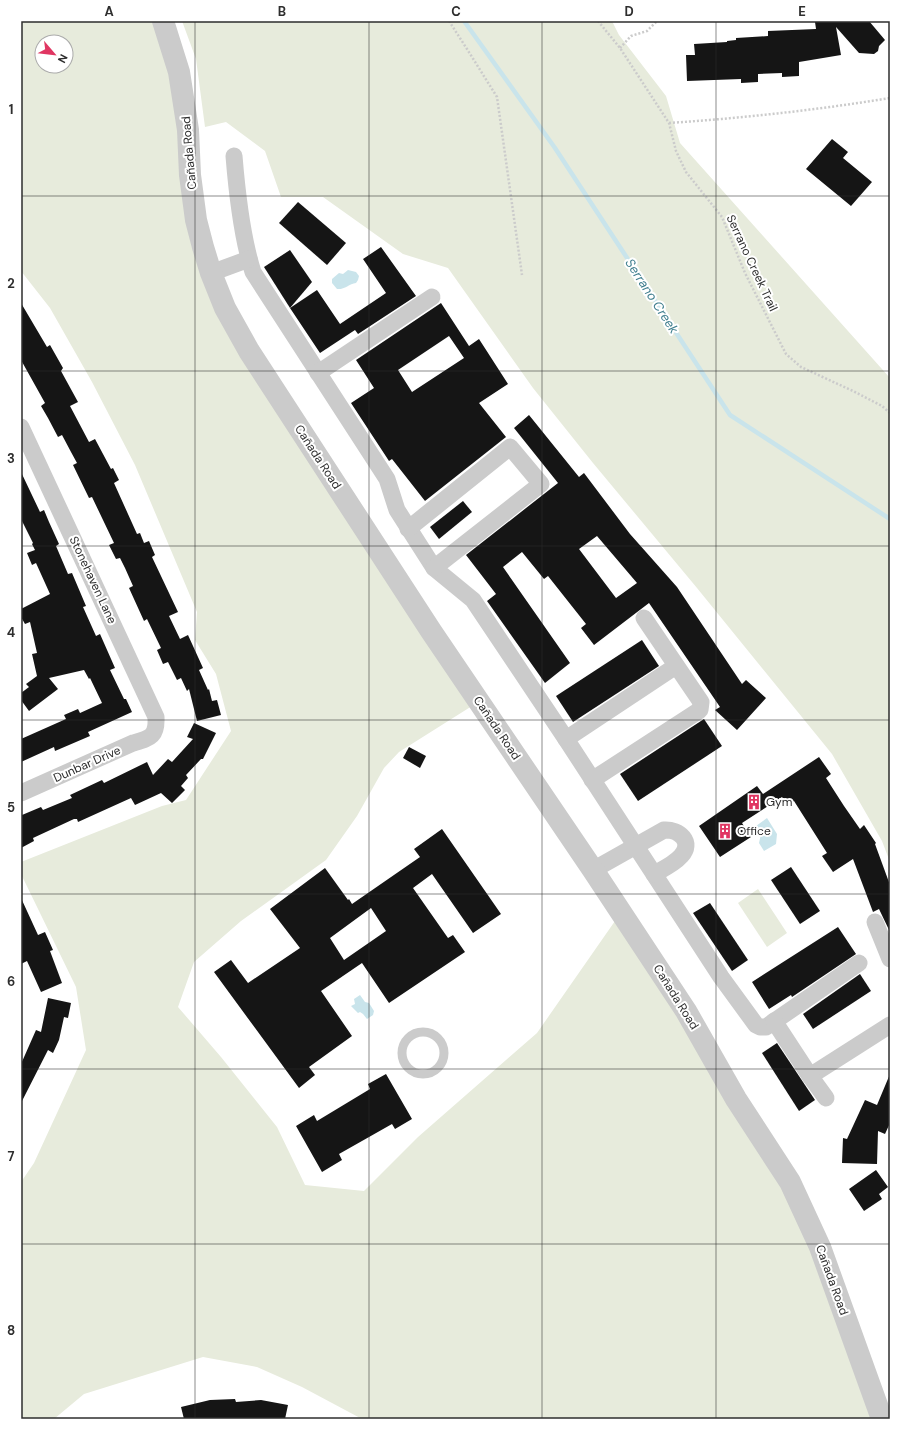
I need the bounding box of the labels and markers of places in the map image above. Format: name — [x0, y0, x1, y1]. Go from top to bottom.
building icon: Gym — [745, 793, 763, 811]
place label: Gym — [766, 794, 792, 810]
building icon: Office — [716, 822, 734, 840]
place label: Office — [737, 823, 771, 839]

